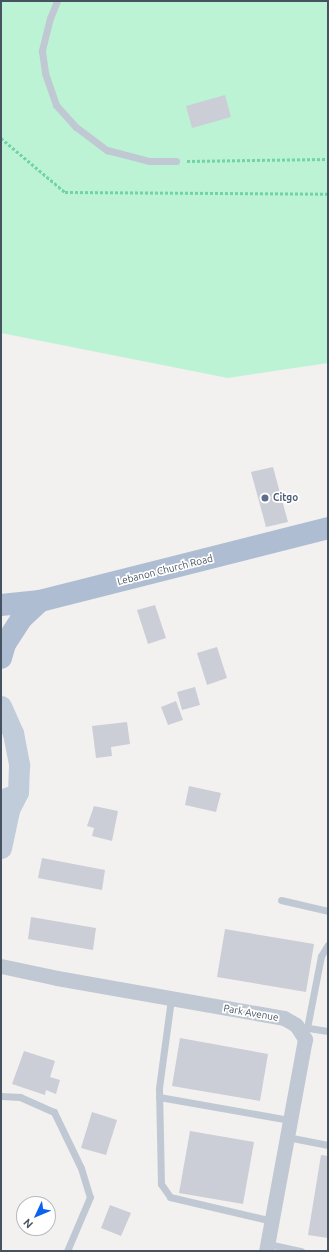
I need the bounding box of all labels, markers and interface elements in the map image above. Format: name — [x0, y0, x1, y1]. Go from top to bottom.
place label: Citgo — [273, 492, 298, 504]
marker: Citgo — [260, 493, 270, 503]
street label: Lebanon Church Road — [116, 552, 214, 588]
street label: Park Avenue — [222, 1002, 280, 1024]
north arrow — [16, 1196, 56, 1236]
text: N — [21, 1217, 35, 1231]

